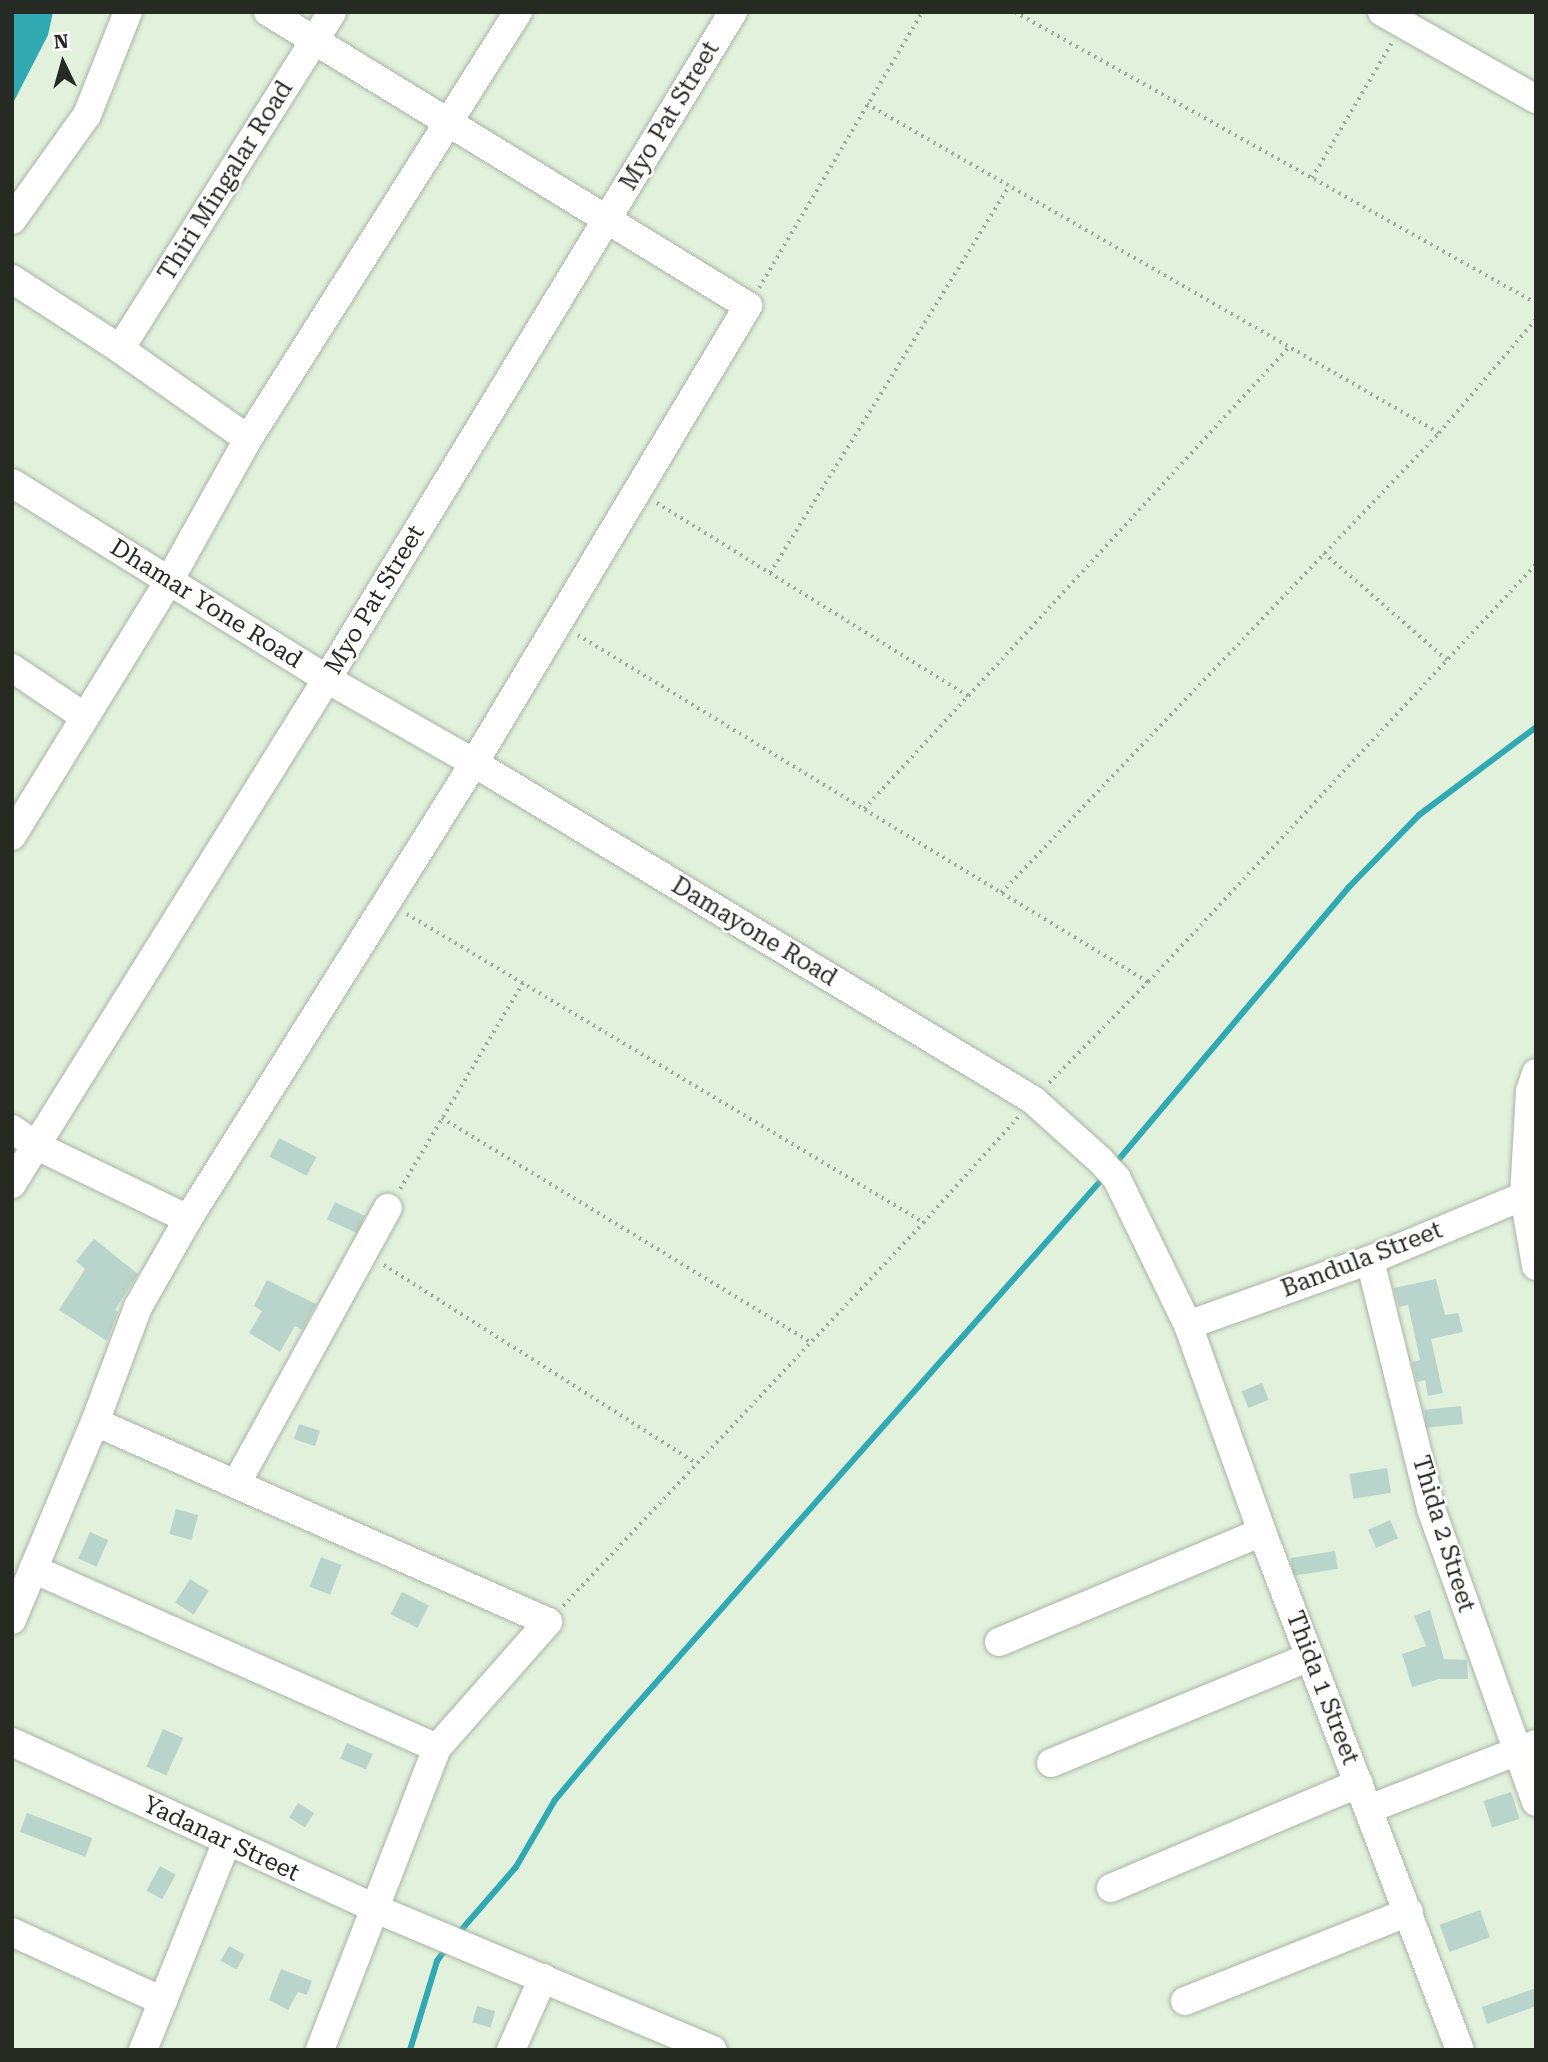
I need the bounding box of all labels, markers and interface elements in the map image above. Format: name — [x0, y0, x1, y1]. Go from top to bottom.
north arrow — [28, 28, 98, 98]
text: N — [53, 29, 69, 54]
street label: Myo Pat Street — [614, 36, 726, 196]
street label: Thiri Mingalar Road — [153, 76, 299, 286]
street label: Myo Pat Street — [319, 520, 431, 680]
street label: Dhamar Yone Road — [105, 533, 307, 675]
street label: Damayone Road — [666, 871, 842, 993]
street label: Bandula Street — [1277, 1216, 1447, 1304]
street label: Thida 2 Street — [1406, 1452, 1480, 1616]
street label: Thida 1 Street — [1280, 1607, 1364, 1769]
street label: Yadanar Street — [138, 1790, 304, 1888]

